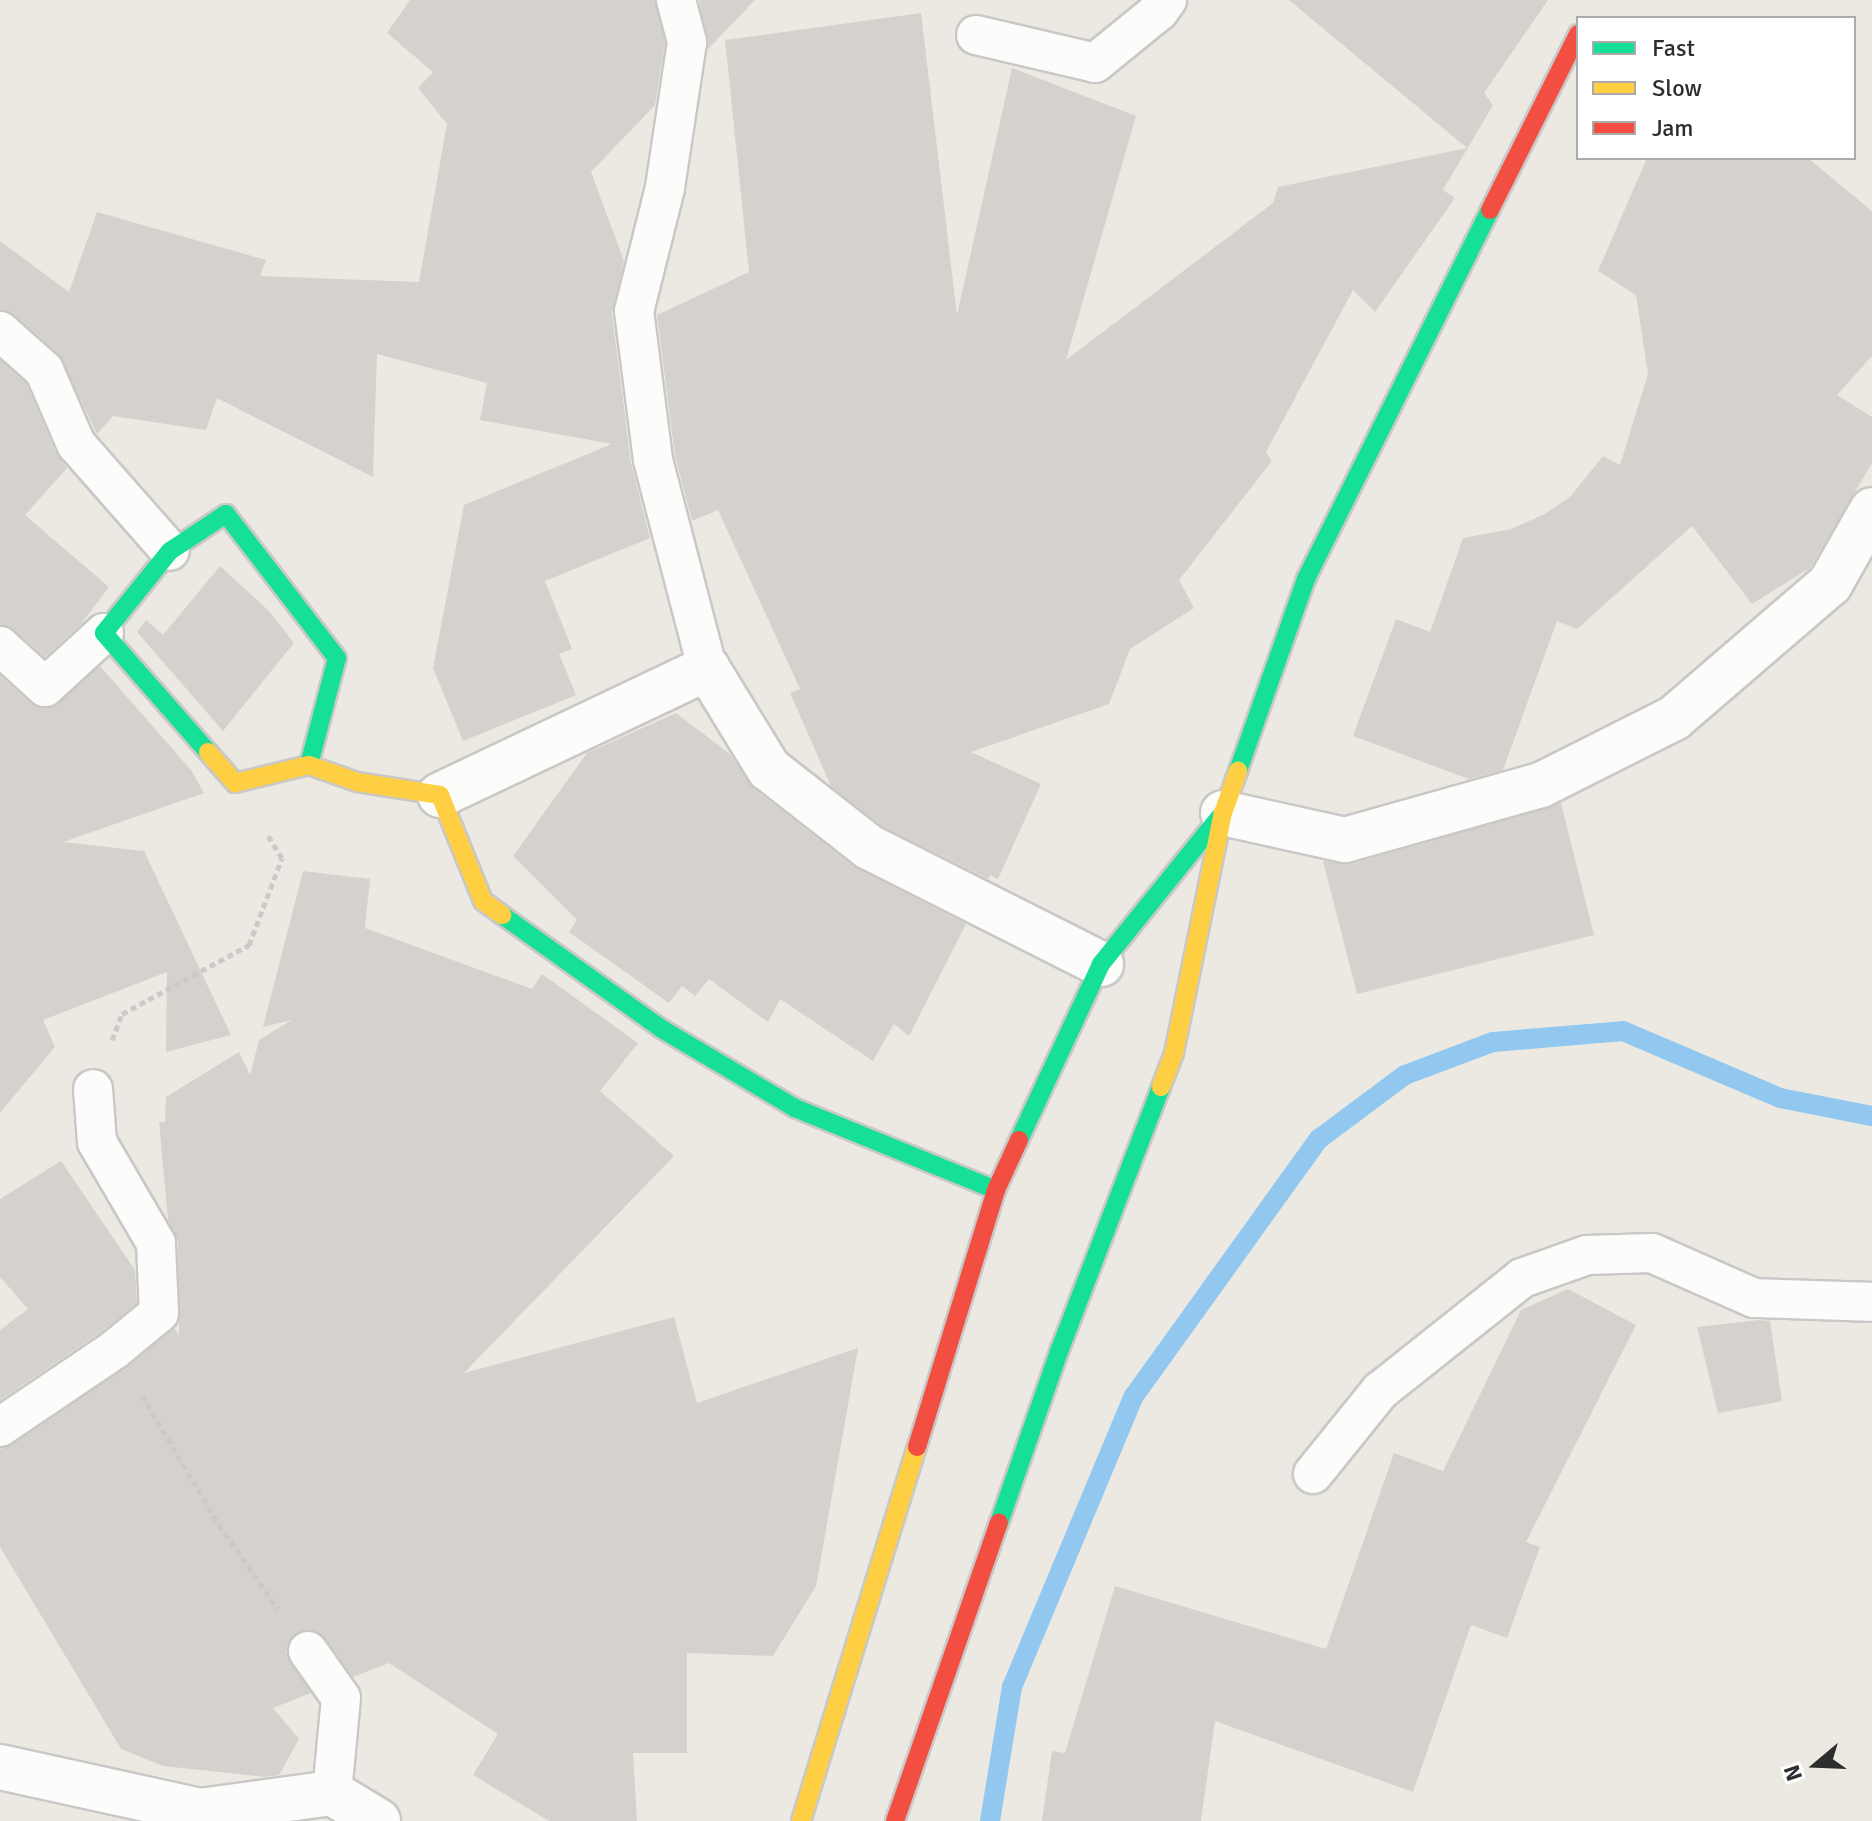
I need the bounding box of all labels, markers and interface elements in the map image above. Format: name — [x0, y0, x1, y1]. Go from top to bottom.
legend — [1576, 16, 1856, 160]
text: Fast — [1652, 33, 1695, 63]
text: Slow — [1652, 73, 1702, 103]
text: Jam — [1652, 113, 1693, 143]
north arrow — [1776, 1725, 1856, 1805]
text: N — [1778, 1761, 1808, 1785]

